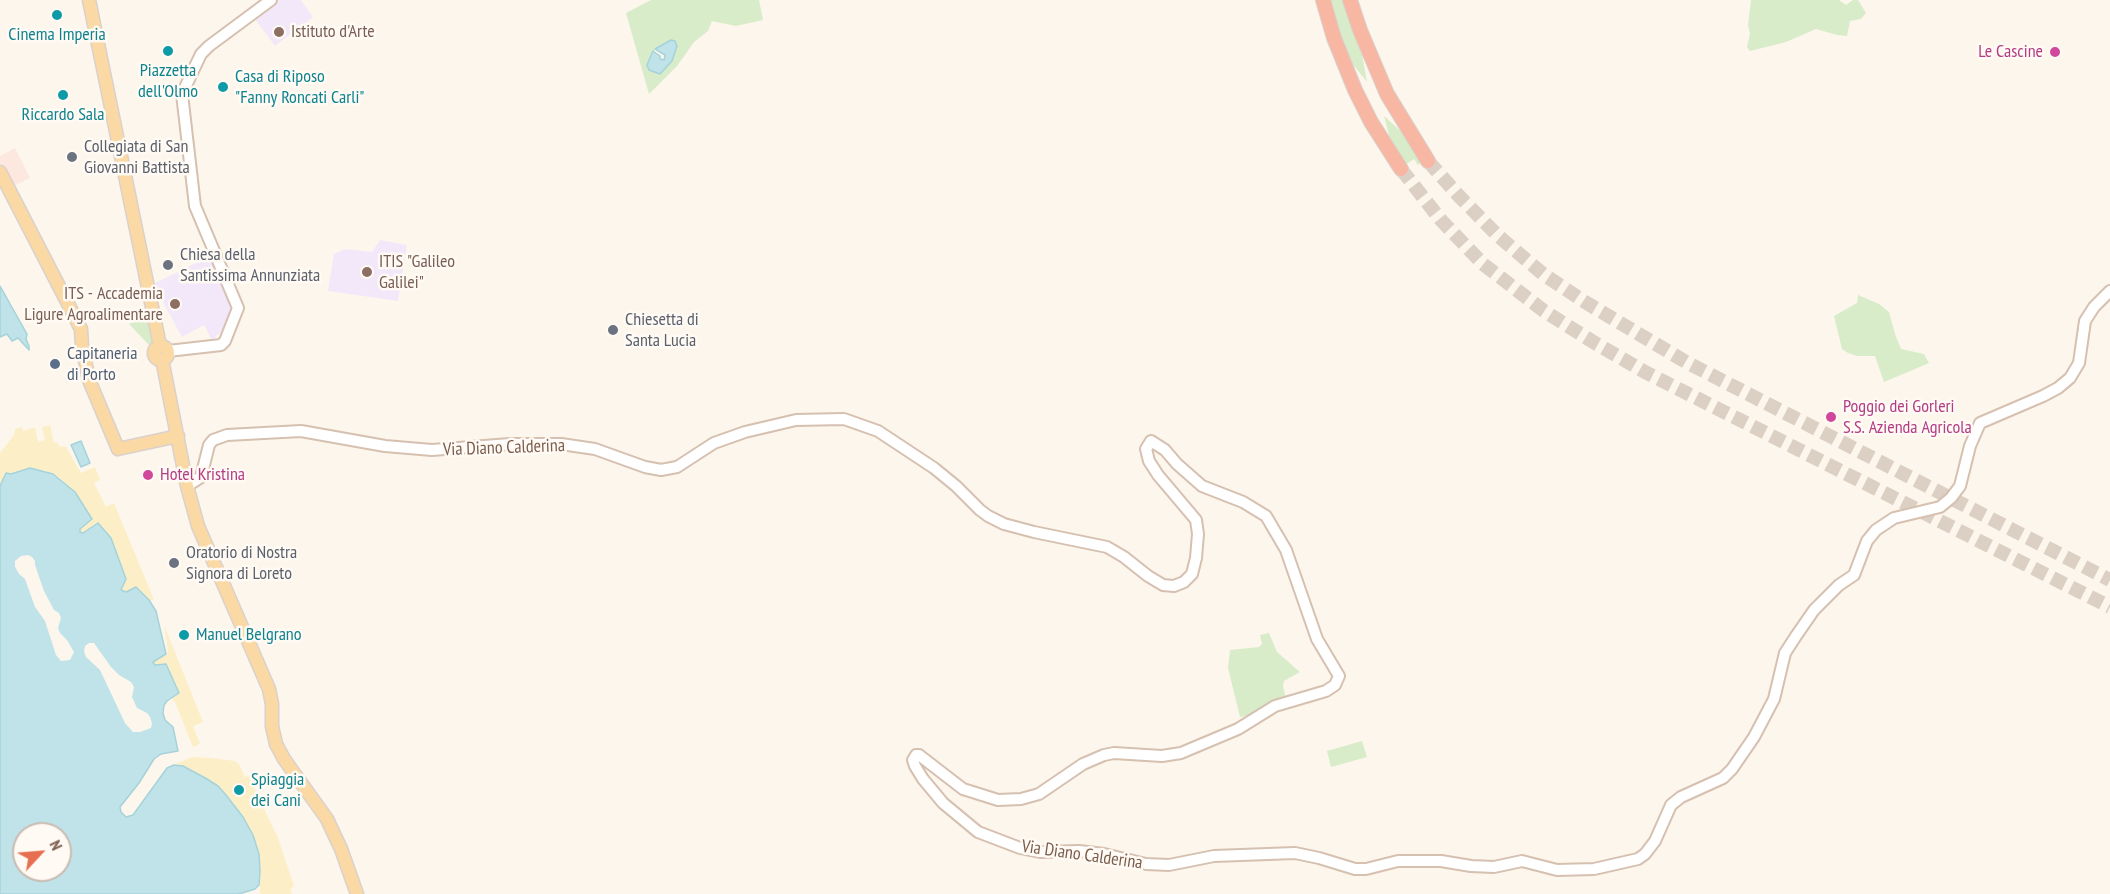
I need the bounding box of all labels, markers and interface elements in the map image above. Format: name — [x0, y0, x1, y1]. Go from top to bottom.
marker: Cinema Imperia — [50, 8, 64, 22]
place label: Istituto d'Arte — [291, 21, 375, 43]
place label: Cinema Imperia — [8, 24, 106, 46]
marker: Istituto d'Arte — [272, 25, 286, 39]
place label: Le Cascine — [1978, 41, 2043, 63]
marker: Piazzetta dell'Olmo — [161, 44, 175, 58]
marker: Le Cascine — [2048, 45, 2062, 59]
place label: Piazzetta dell'Olmo — [138, 60, 198, 103]
place label: Casa di Riposo "Fanny Roncati Carli" — [235, 66, 364, 109]
marker: Casa di Riposo "Fanny Roncati Carli" — [216, 80, 230, 94]
marker: Riccardo Sala — [56, 88, 70, 102]
place label: Riccardo Sala — [22, 104, 104, 126]
place label: Collegiata di San Giovanni Battista — [84, 136, 190, 178]
marker: Collegiata di San Giovanni Battista — [65, 150, 79, 164]
place label: Chiesa della Santissima Annunziata — [180, 244, 320, 286]
place label: ITIS "Galileo Galilei" — [379, 251, 455, 294]
marker: Chiesa della Santissima Annunziata — [161, 258, 175, 272]
marker: ITIS "Galileo Galilei" — [360, 265, 374, 279]
place label: ITS - Accademia Ligure Agroalimentare — [24, 283, 163, 326]
marker: ITS - Accademia Ligure Agroalimentare — [168, 297, 182, 311]
place label: Chiesetta di Santa Lucia — [625, 309, 699, 352]
marker: Chiesetta di Santa Lucia — [606, 323, 620, 337]
place label: Capitaneria di Porto — [67, 343, 137, 386]
marker: Capitaneria di Porto — [48, 357, 62, 371]
place label: Poggio dei Gorleri S.S. Azienda Agricola — [1843, 396, 1972, 438]
marker: Poggio dei Gorleri S.S. Azienda Agricola — [1824, 410, 1838, 424]
street label: Via Diano Calderina — [443, 435, 565, 461]
place label: Hotel Kristina — [160, 464, 245, 486]
marker: Hotel Kristina — [141, 468, 155, 482]
place label: Oratorio di Nostra Signora di Loreto — [186, 542, 297, 584]
marker: Oratorio di Nostra Signora di Loreto — [167, 556, 181, 570]
place label: Manuel Belgrano — [196, 624, 302, 646]
marker: Manuel Belgrano — [177, 628, 191, 642]
place label: Spiaggia dei Cani — [251, 769, 304, 812]
marker: Spiaggia dei Cani — [232, 783, 246, 797]
north arrow — [12, 822, 72, 882]
street label: Via Diano Calderina — [1020, 836, 1144, 874]
text: N — [45, 837, 67, 853]

